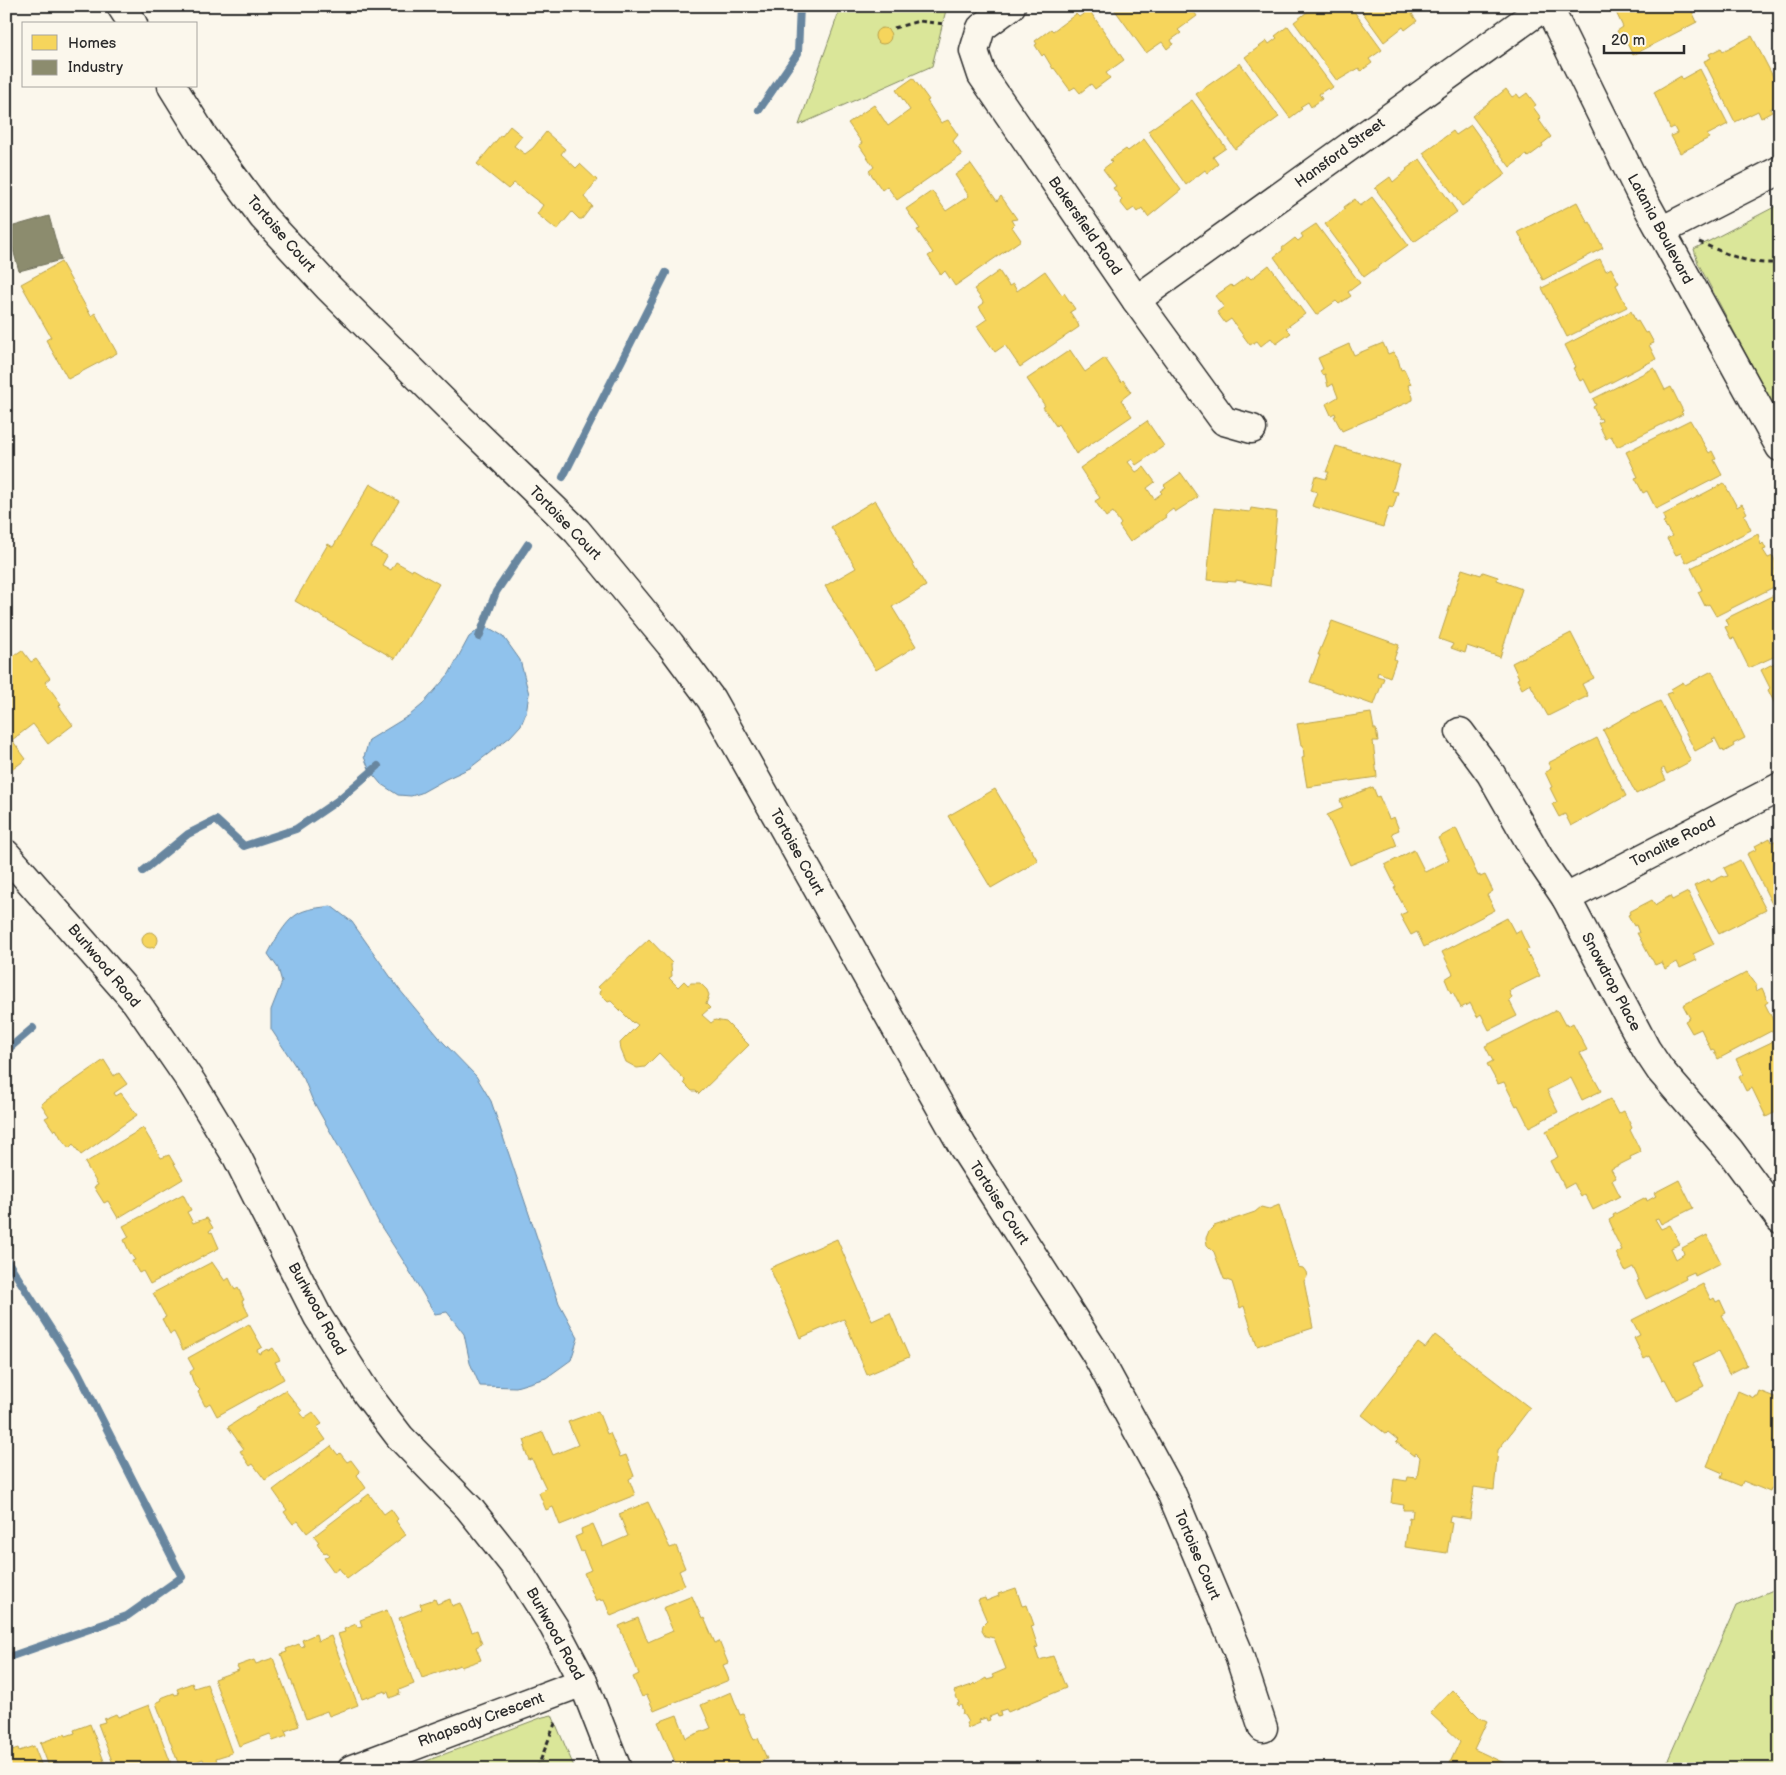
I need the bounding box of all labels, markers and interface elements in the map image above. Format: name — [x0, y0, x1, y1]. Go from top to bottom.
legend — [22, 22, 198, 88]
scale bar — [1604, 22, 1684, 54]
text: 20 m — [1611, 31, 1645, 50]
text: Homes — [68, 34, 117, 53]
text: Industry — [68, 58, 123, 77]
street label: Hansford Street — [1291, 114, 1389, 192]
street label: Latania Boulevard — [1623, 171, 1697, 287]
street label: Bakersfield Road — [1044, 173, 1126, 279]
street label: Tortoise Court — [242, 192, 320, 277]
street label: Tortoise Court — [525, 482, 605, 564]
street label: Tortoise Court — [765, 806, 829, 899]
street label: Tonalite Road — [1627, 812, 1719, 872]
street label: Burlwood Road — [64, 920, 144, 1012]
street label: Snowdrop Place — [1577, 929, 1645, 1035]
street label: Tortoise Court — [965, 1158, 1033, 1249]
street label: Burlwood Road — [284, 1259, 350, 1359]
street label: Tortoise Court — [1170, 1507, 1225, 1603]
street label: Burlwood Road — [522, 1584, 588, 1684]
street label: Rhapsody Crescent — [415, 1688, 547, 1752]

